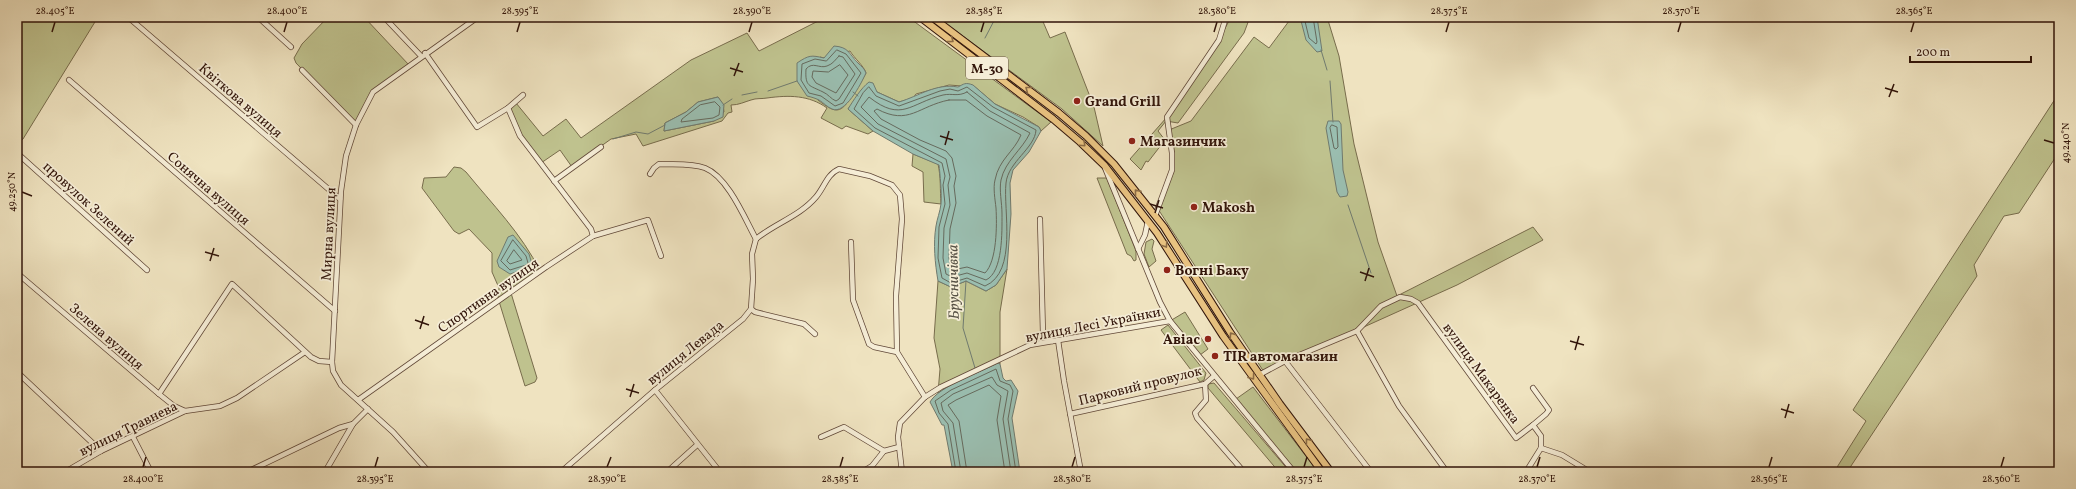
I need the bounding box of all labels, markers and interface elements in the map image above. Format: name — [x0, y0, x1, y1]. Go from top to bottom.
text: 28.405°E — [35, 4, 75, 18]
text: 28.400°E — [267, 4, 307, 18]
text: 28.395°E — [502, 4, 539, 18]
text: 28.390°E — [733, 4, 771, 18]
text: 28.385°E — [965, 4, 1003, 18]
text: 28.380°E — [1198, 4, 1236, 18]
text: 28.375°E — [1431, 4, 1467, 18]
text: 28.370°E — [1662, 4, 1700, 18]
text: 28.365°E — [1895, 4, 1933, 18]
one-way arrow — [947, 36, 954, 43]
scale bar — [1910, 38, 2031, 64]
text: 200 m — [1916, 45, 1950, 61]
road number: М-30 — [966, 57, 1008, 79]
street label: Квіткова вулиця — [194, 59, 286, 143]
one-way arrow — [1025, 87, 1032, 94]
place label: Grand Grill — [1085, 93, 1161, 112]
marker: Grand Grill — [1072, 96, 1082, 106]
text: 49.240°N — [2059, 122, 2073, 164]
place label: Магазинчик — [1140, 133, 1226, 152]
marker: Магазинчик — [1127, 136, 1137, 146]
one-way arrow — [1078, 140, 1086, 147]
street label: Сонячна вулиця — [163, 148, 254, 230]
street label: провулок Зелений — [38, 158, 138, 251]
text: 49.250°N — [5, 171, 19, 212]
street label: Мирна вулиця — [318, 187, 341, 281]
one-way arrow — [1134, 190, 1141, 197]
place label: Makosh — [1202, 199, 1255, 218]
marker: Makosh — [1189, 202, 1199, 212]
one-way arrow — [1160, 241, 1168, 248]
water label: Брусничівка — [943, 244, 966, 320]
street label: Спортивна вулиця — [434, 254, 543, 338]
place label: Вогні Баку — [1175, 262, 1249, 281]
marker: Вогні Баку — [1162, 265, 1172, 275]
street label: Зелена вулиця — [65, 299, 147, 375]
street label: вулиця Лесі Українки — [1024, 303, 1163, 348]
street label: вулиця Левада — [644, 316, 728, 390]
street label: вулиця Макаренка — [1438, 320, 1524, 428]
place label: Авіас — [1163, 331, 1200, 350]
one-way arrow — [1229, 332, 1237, 339]
marker: Авіас — [1203, 334, 1213, 344]
place label: TIR автомагазин — [1223, 348, 1338, 367]
marker: TIR автомагазин — [1210, 351, 1220, 361]
street label: Парковий провулок — [1077, 362, 1205, 411]
one-way arrow — [1247, 373, 1255, 380]
street label: вулиця Травнева — [76, 397, 181, 461]
one-way arrow — [1305, 438, 1312, 445]
text: 28.400°E — [123, 472, 163, 486]
text: 28.395°E — [357, 472, 394, 486]
text: 28.390°E — [588, 472, 626, 486]
text: 28.385°E — [821, 472, 859, 486]
text: 28.380°E — [1053, 472, 1091, 486]
text: 28.375°E — [1286, 472, 1322, 486]
text: 28.370°E — [1518, 472, 1556, 486]
text: 28.365°E — [1750, 472, 1788, 486]
text: 28.360°E — [1982, 472, 2020, 486]

